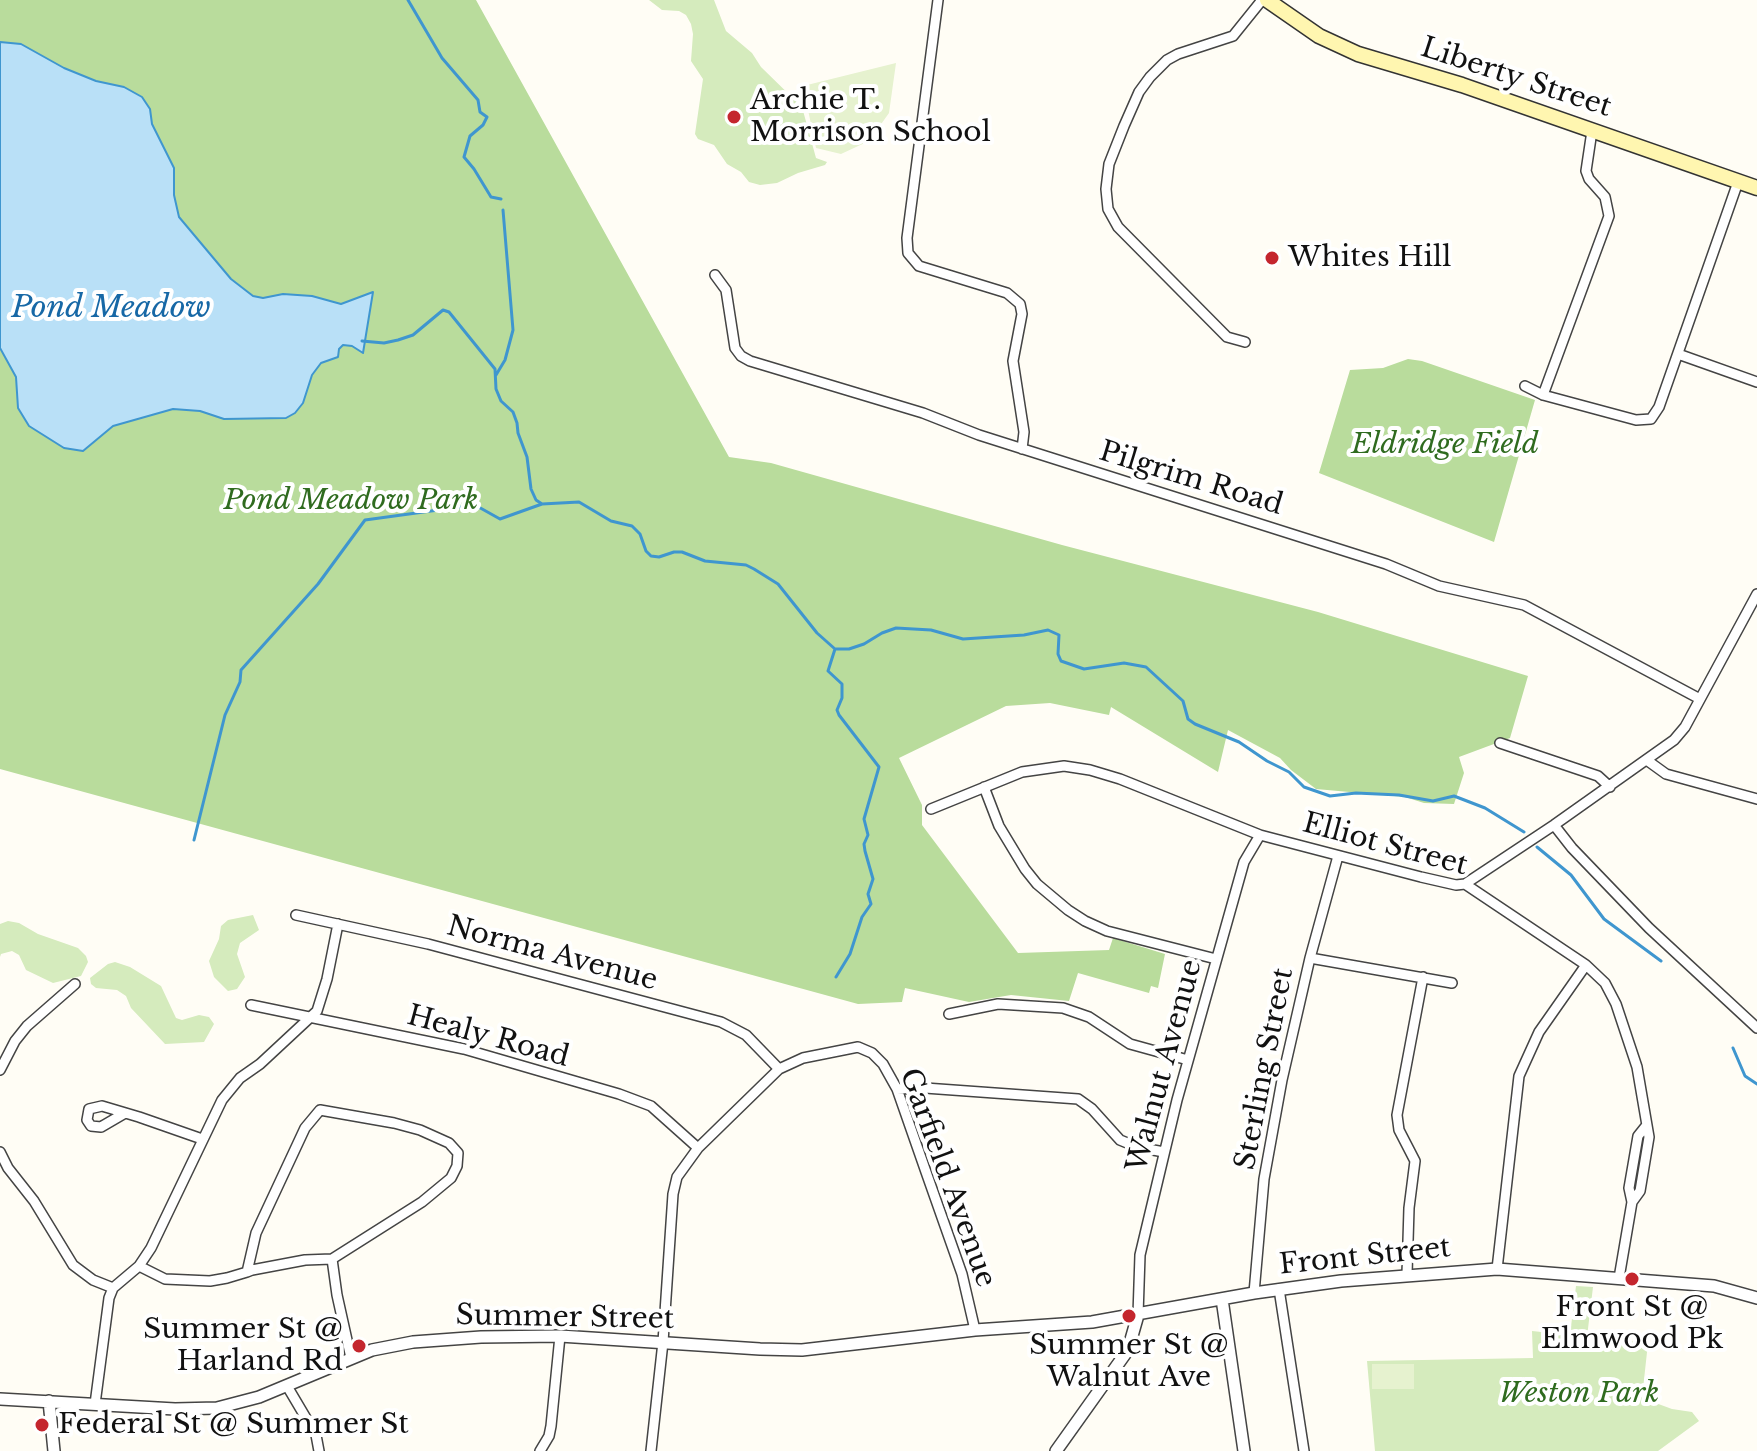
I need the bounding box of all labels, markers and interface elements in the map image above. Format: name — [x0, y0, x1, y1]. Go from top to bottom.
street label: Liberty Street — [1416, 31, 1616, 125]
place label: Archie T. Morrison School — [750, 84, 991, 150]
marker: Archie T. Morrison School — [725, 108, 743, 126]
place label: Whites Hill — [1288, 241, 1451, 275]
marker: Whites Hill — [1263, 249, 1281, 267]
water label: Pond Meadow — [11, 291, 211, 327]
park label: Eldridge Field — [1351, 428, 1539, 462]
street label: Pilgrim Road — [1095, 435, 1287, 523]
park label: Pond Meadow Park — [224, 484, 478, 518]
street label: Elliot Street — [1299, 807, 1471, 883]
street label: Norma Avenue — [443, 910, 661, 998]
street label: Walnut Avenue — [1121, 956, 1209, 1176]
street label: Sterling Street — [1229, 965, 1301, 1173]
street label: Healy Road — [403, 999, 573, 1075]
street label: Garfield Avenue — [892, 1064, 1002, 1292]
street label: Front Street — [1278, 1231, 1452, 1283]
marker: Front St @ Elmwood Pk — [1623, 1270, 1641, 1288]
place label: Front St @ Elmwood Pk — [1541, 1291, 1723, 1357]
street label: Summer Street — [455, 1299, 675, 1337]
marker: Summer St @ Walnut Ave — [1120, 1307, 1138, 1325]
place label: Summer St @ Harland Rd — [143, 1313, 343, 1379]
place label: Summer St @ Walnut Ave — [1029, 1329, 1229, 1395]
marker: Summer St @ Harland Rd — [350, 1337, 368, 1355]
park label: Weston Park — [1499, 1377, 1659, 1411]
place label: Federal St @ Summer St — [58, 1408, 409, 1442]
marker: Federal St @ Summer St — [33, 1416, 51, 1434]

